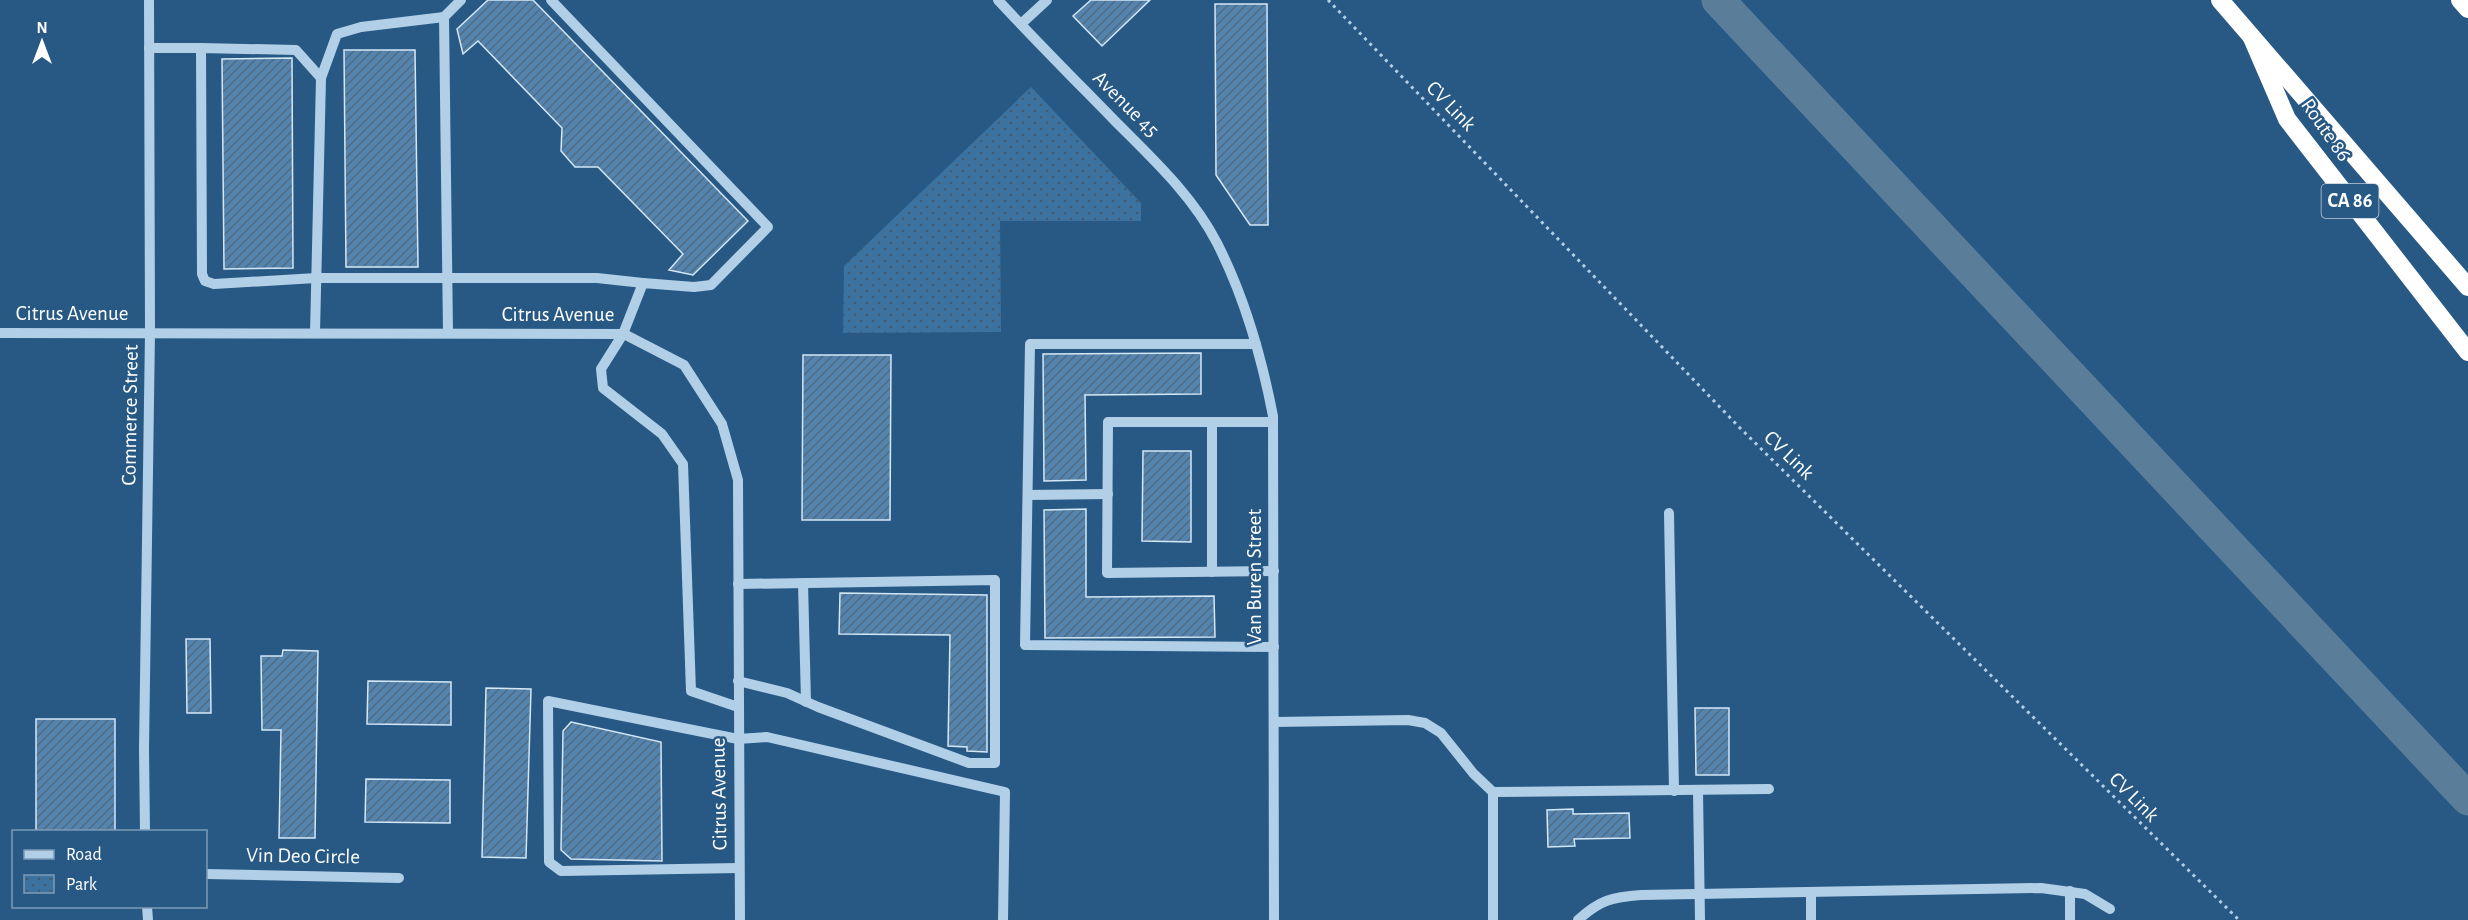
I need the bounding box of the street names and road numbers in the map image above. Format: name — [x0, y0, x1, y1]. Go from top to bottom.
street label: Avenue 45 — [1089, 67, 1163, 141]
street label: CV Link — [1422, 77, 1480, 135]
street label: Route 86 — [2297, 95, 2355, 165]
road number: CA 86 — [2322, 184, 2378, 218]
street label: Citrus Avenue — [16, 303, 128, 324]
street label: Citrus Avenue — [502, 304, 614, 325]
street label: Commerce Street — [118, 344, 142, 486]
street label: CV Link — [1760, 426, 1818, 484]
street label: Van Buren Street — [1244, 508, 1265, 645]
street label: Citrus Avenue — [708, 737, 730, 851]
street label: CV Link — [2105, 768, 2163, 826]
street label: Vin Deo Circle — [246, 845, 360, 867]

